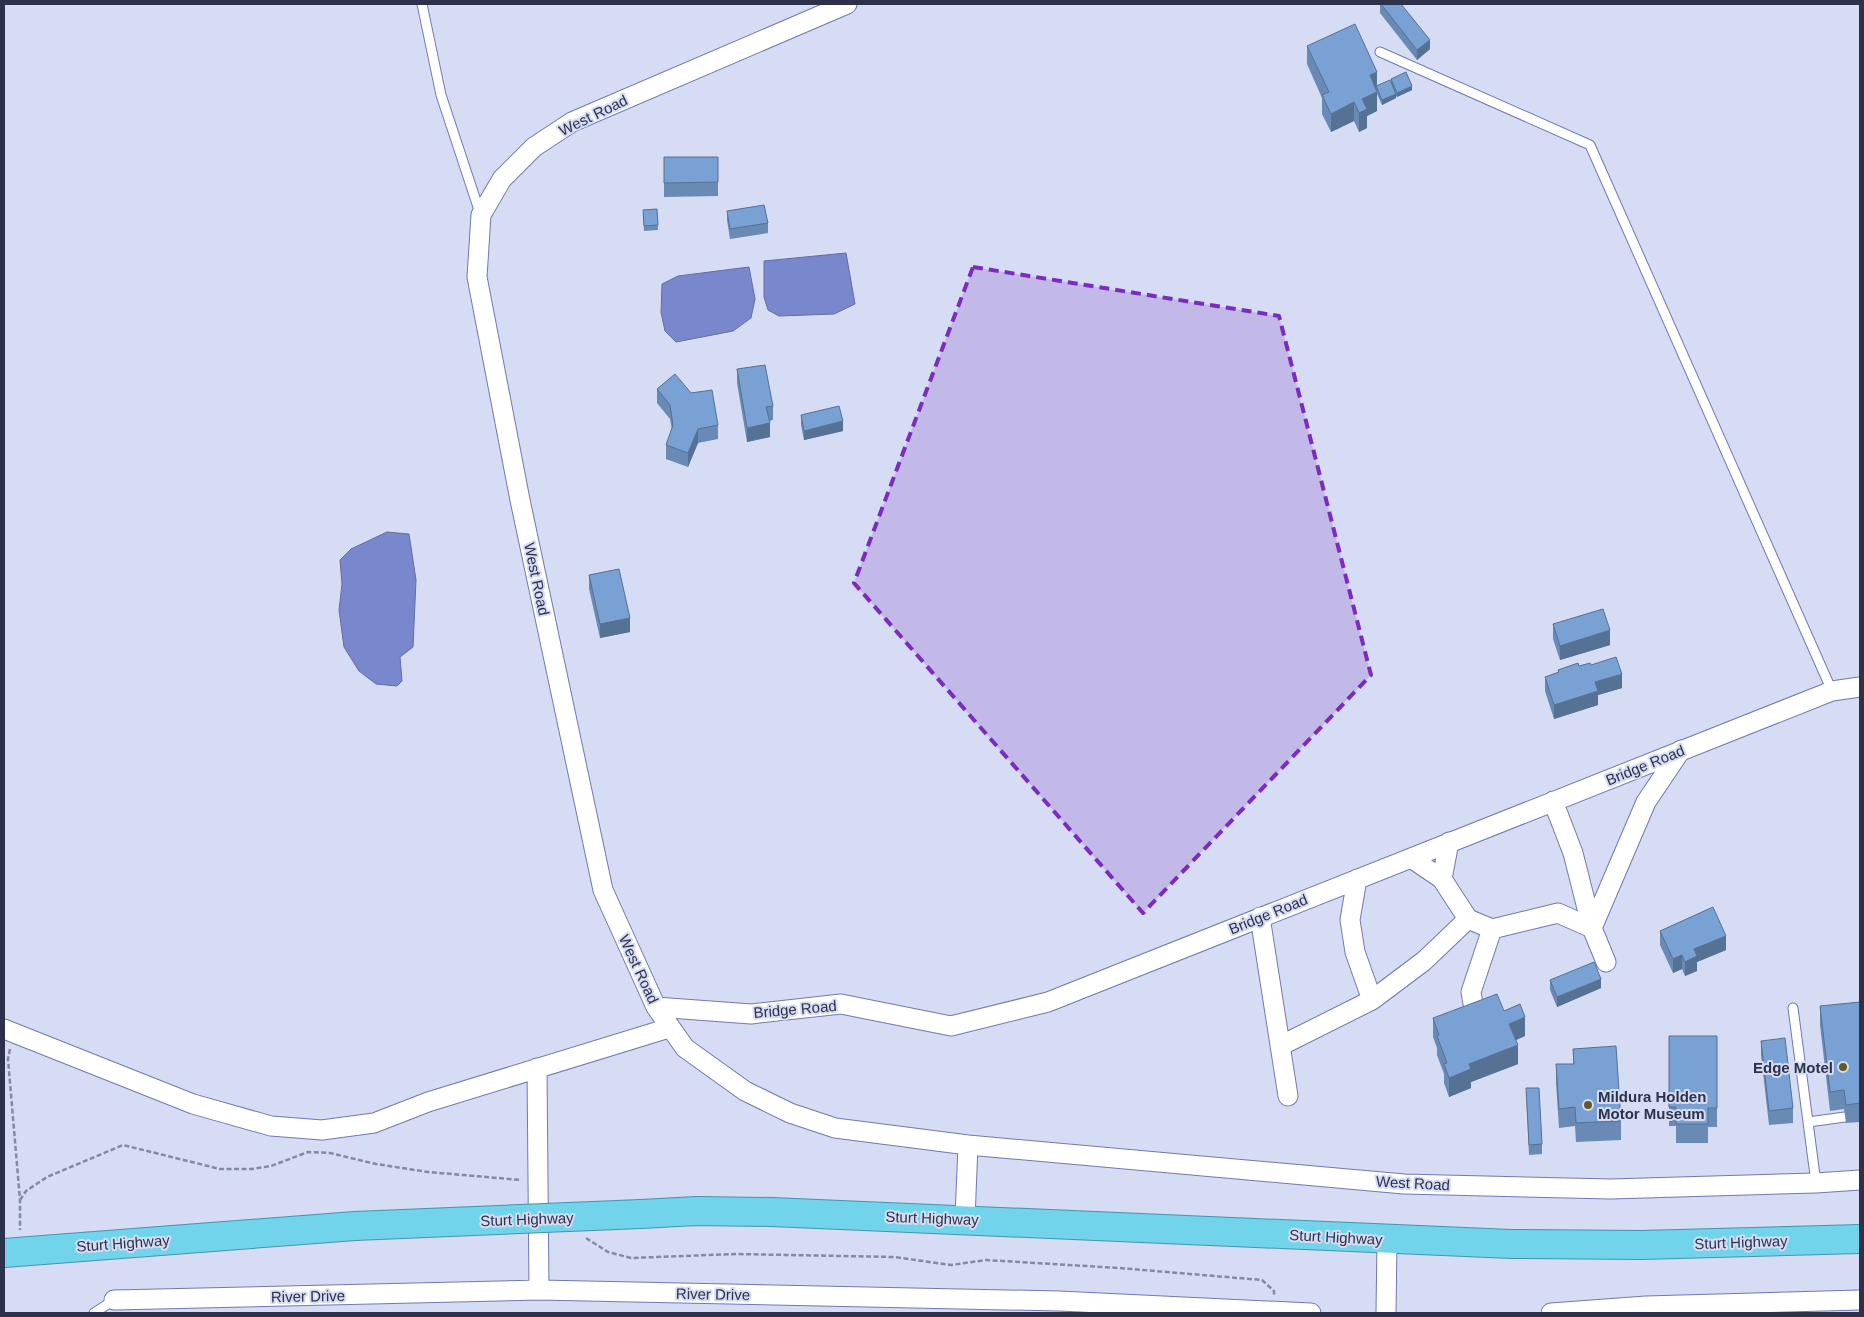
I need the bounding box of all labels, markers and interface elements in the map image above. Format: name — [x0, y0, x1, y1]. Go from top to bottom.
street label: West Road — [556, 91, 630, 139]
street label: West Road — [521, 541, 553, 617]
street label: Bridge Road — [1603, 741, 1687, 789]
street label: Bridge Road — [1226, 890, 1310, 938]
street label: West Road — [616, 932, 662, 1006]
street label: Bridge Road — [753, 997, 837, 1021]
place label: Edge Motel — [1753, 1059, 1833, 1076]
marker: Edge Motel — [1837, 1061, 1849, 1073]
place label: Mildura Holden Motor Museum — [1598, 1088, 1706, 1122]
marker: Mildura Holden Motor Museum — [1582, 1099, 1594, 1111]
street label: West Road — [1376, 1173, 1450, 1193]
street label: Sturt Highway — [885, 1208, 979, 1228]
street label: Sturt Highway — [480, 1209, 574, 1229]
street label: Sturt Highway — [1289, 1226, 1384, 1248]
street label: Sturt Highway — [76, 1231, 171, 1255]
street label: Sturt Highway — [1694, 1232, 1788, 1252]
street label: River Drive — [676, 1285, 750, 1303]
street label: River Drive — [271, 1287, 345, 1305]

